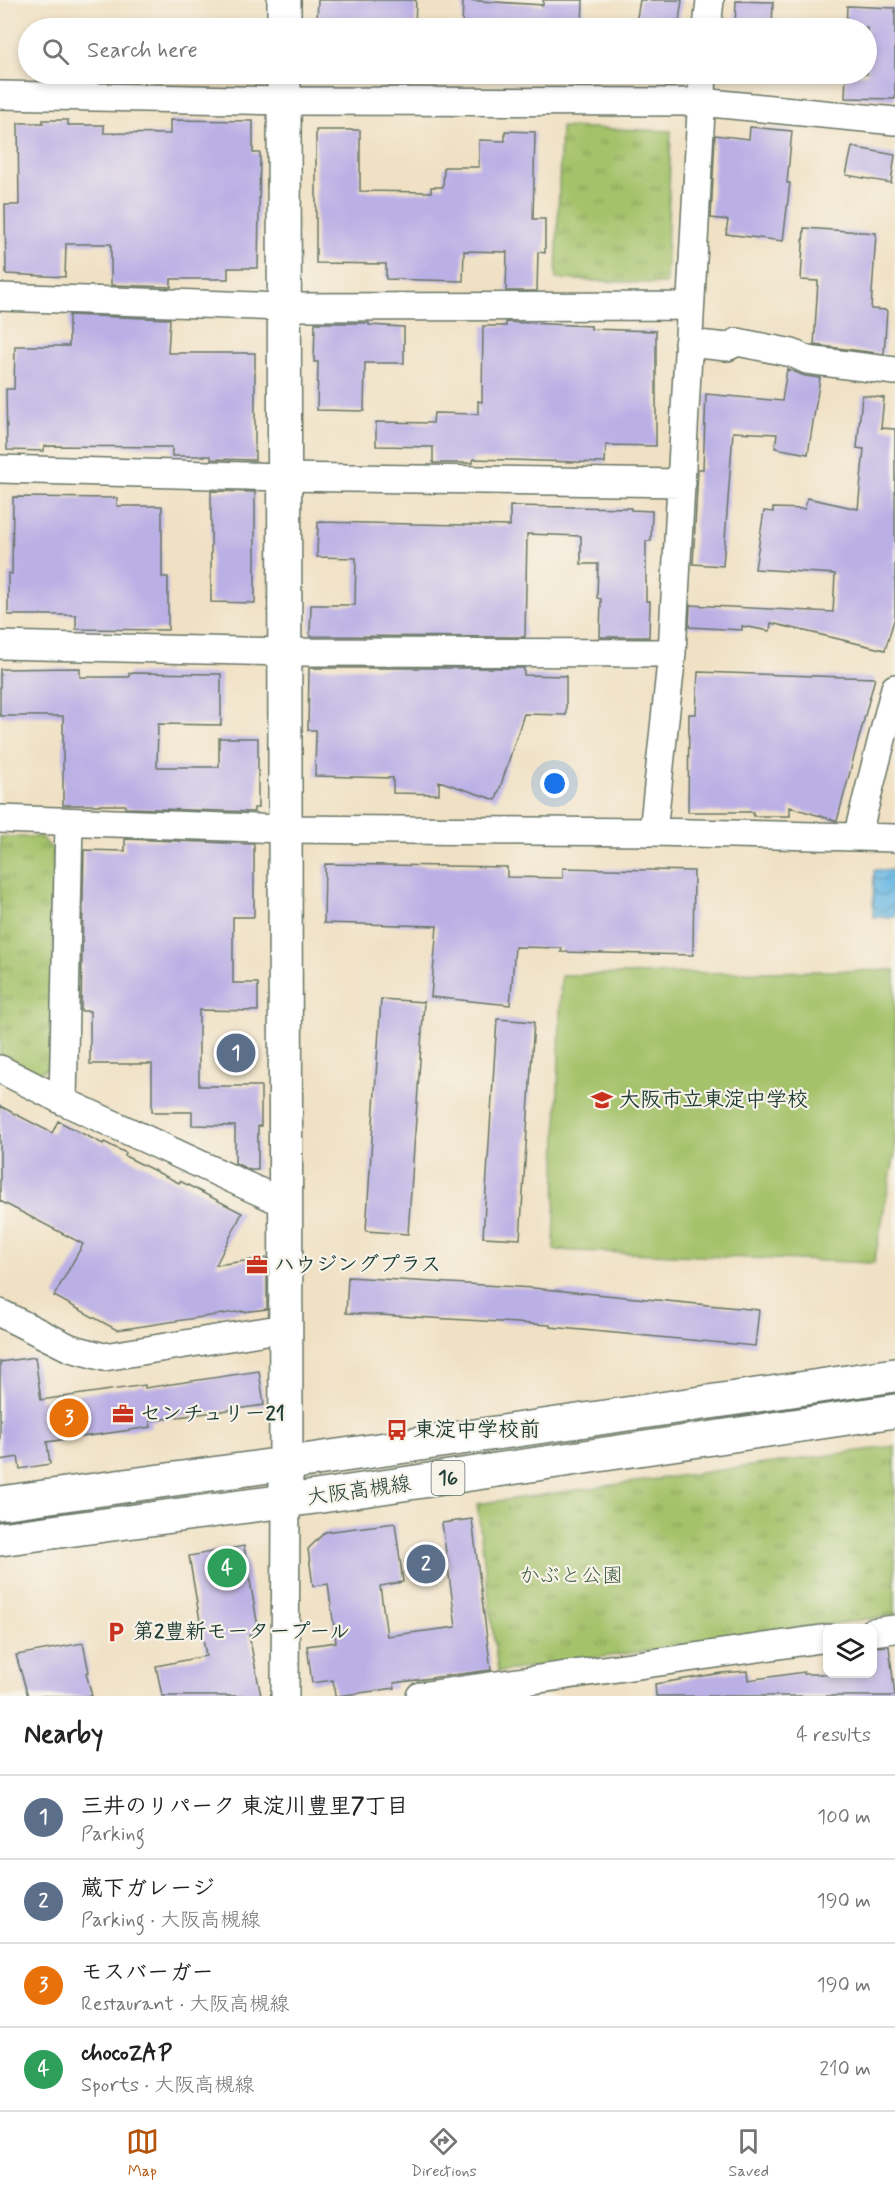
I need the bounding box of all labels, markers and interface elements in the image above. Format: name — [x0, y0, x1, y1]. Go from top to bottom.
search box — [18, 18, 877, 84]
icon: search — [39, 35, 72, 68]
text: Search here — [87, 37, 198, 65]
your location — [540, 769, 569, 798]
pin: 1 — [216, 1030, 256, 1076]
place label: 大阪市立東淀中学校 — [619, 1086, 808, 1114]
school or university icon: 大阪市立東淀中学校 — [590, 1088, 614, 1112]
place label: ハウジングプラス — [274, 1251, 441, 1279]
office icon: ハウジングプラス — [245, 1253, 269, 1277]
pin: 3 — [50, 1396, 88, 1440]
place label: センチュリー21 — [140, 1400, 285, 1428]
office icon: センチュリー21 — [111, 1402, 135, 1426]
place label: 東淀中学校前 — [414, 1416, 540, 1444]
bus stop icon: 東淀中学校前 — [385, 1418, 409, 1442]
road number: 16 — [432, 1461, 464, 1495]
street label: 大阪高槻線 — [305, 1470, 413, 1512]
pin: 2 — [406, 1542, 446, 1586]
pin: 4 — [208, 1546, 246, 1590]
park label: かぶと公園 — [519, 1562, 623, 1590]
place label: 第2豊新モータープール — [133, 1618, 350, 1646]
parking icon: 第2豊新モータープール — [104, 1620, 128, 1644]
map controls — [823, 1624, 877, 1678]
button: layers — [823, 1624, 877, 1678]
text: Nearby — [24, 1718, 103, 1752]
text: 4 results — [796, 1722, 871, 1749]
text: 三井のリパーク 東淀川豊里7丁目 — [81, 1793, 408, 1821]
text: 1 — [39, 1804, 48, 1831]
text: 100 m — [817, 1804, 871, 1831]
text: Parking — [81, 1821, 145, 1848]
text: 蔵下ガレージ — [81, 1875, 214, 1903]
text: 2 — [39, 1888, 48, 1915]
text: 190 m — [817, 1888, 871, 1915]
text: Parking · 大阪高槻線 — [81, 1907, 260, 1934]
text: モスバーガー — [81, 1959, 213, 1987]
text: 3 — [39, 1972, 48, 1999]
text: 190 m — [817, 1972, 871, 1999]
text: Restaurant · 大阪高槻線 — [81, 1991, 289, 2018]
text: chocoZAP — [81, 2040, 172, 2068]
text: 4 — [38, 2056, 49, 2083]
text: 210 m — [819, 2056, 871, 2083]
text: Sports · 大阪高槻線 — [81, 2072, 254, 2099]
tab: Map — [126, 2125, 159, 2182]
tab: Directions — [411, 2125, 477, 2182]
tab: Saved — [729, 2125, 769, 2182]

